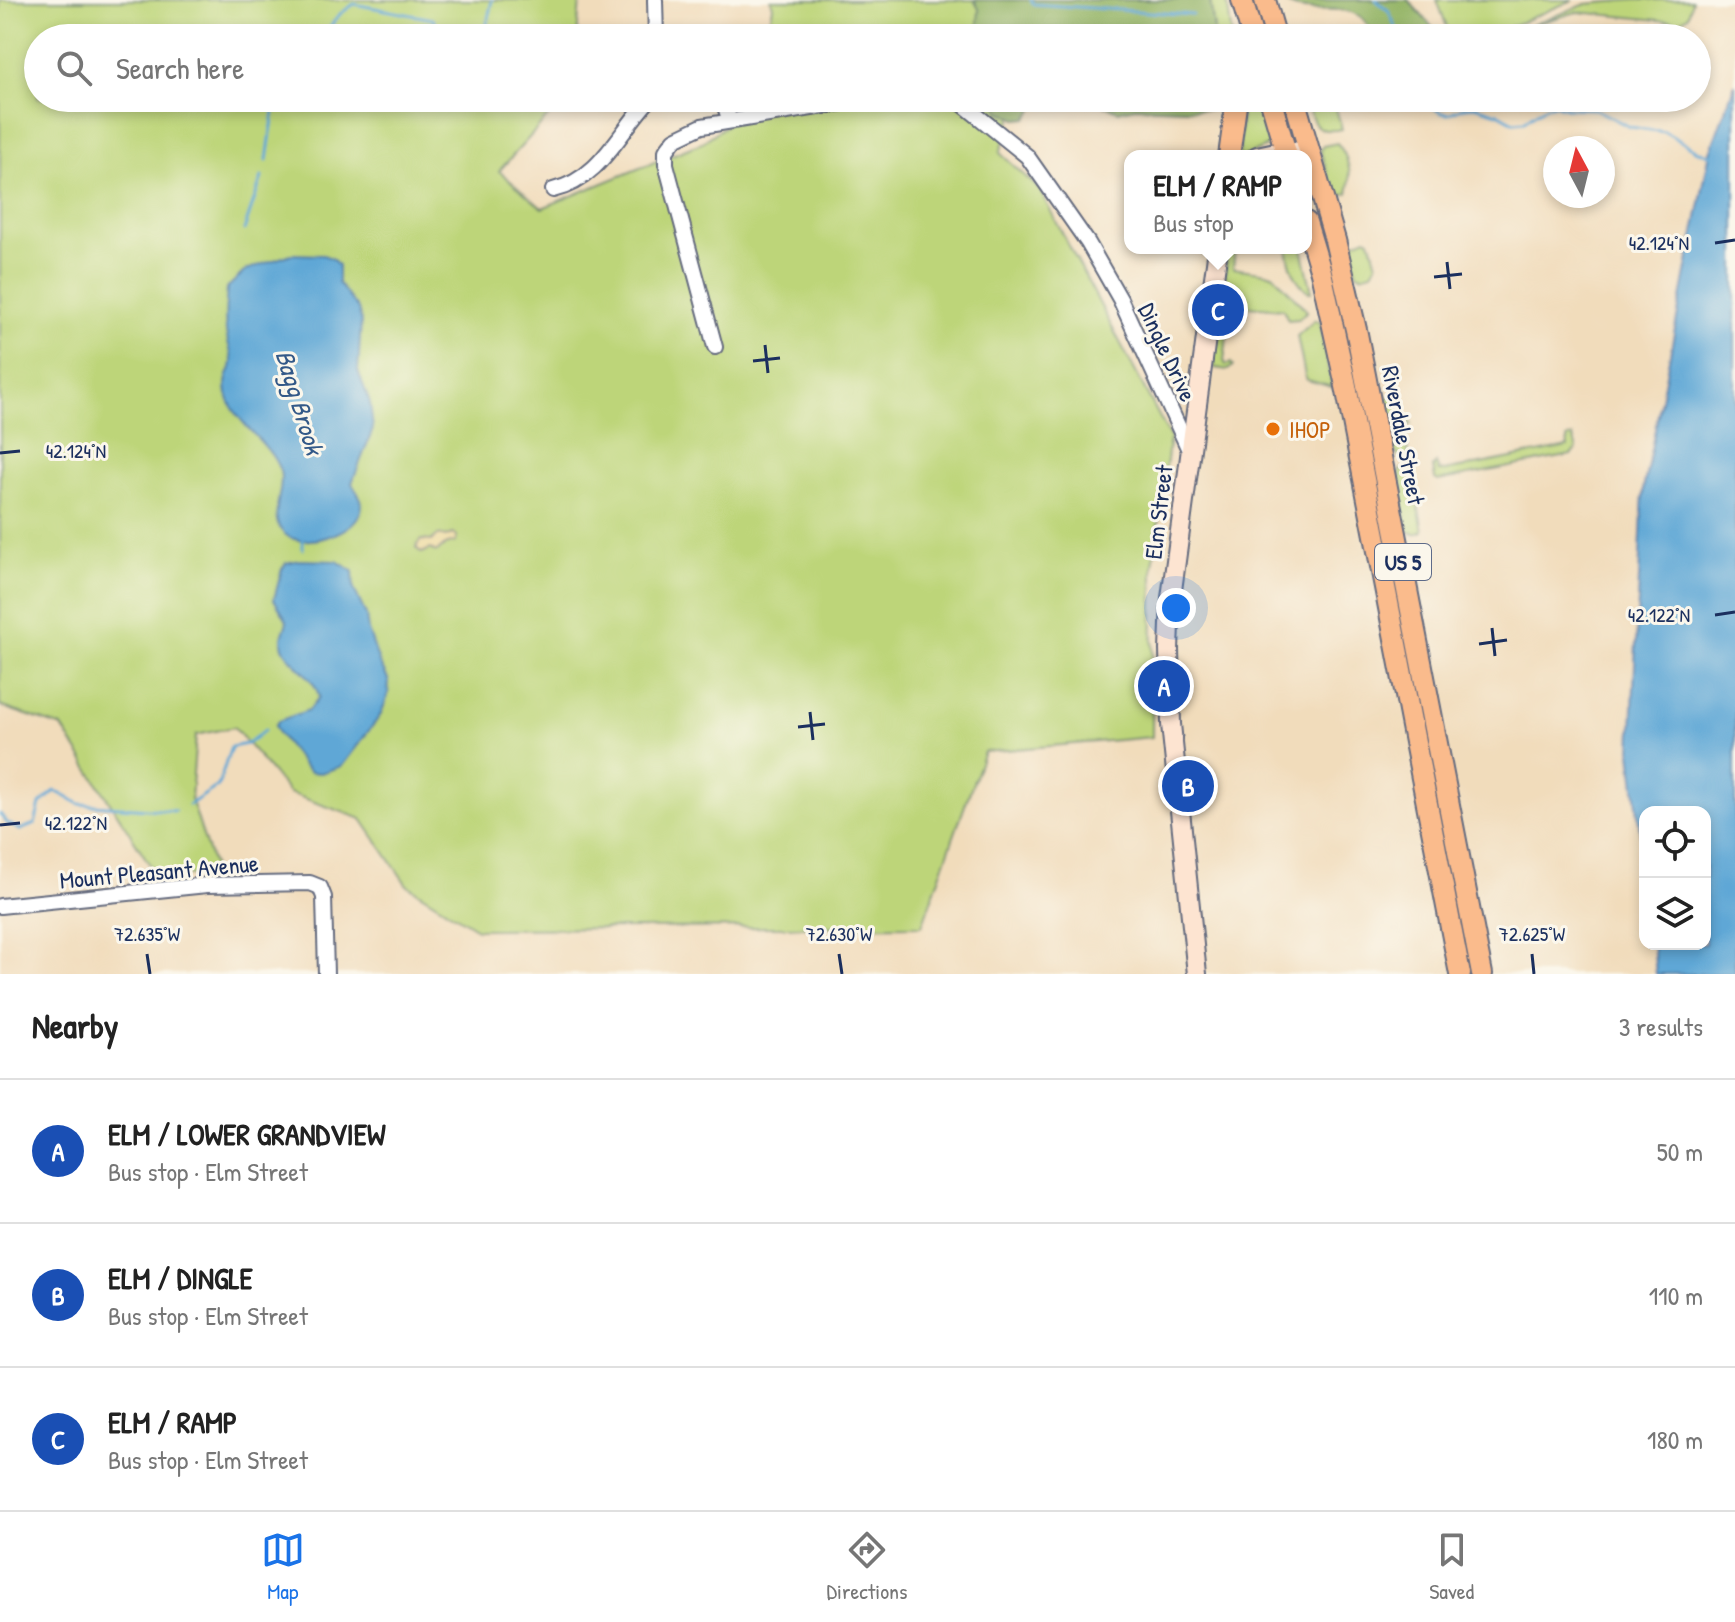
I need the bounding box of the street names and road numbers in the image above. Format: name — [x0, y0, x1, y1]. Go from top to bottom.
street label: Dingle Drive — [1131, 298, 1205, 407]
street label: Riverdale Street — [1375, 363, 1433, 508]
street label: Elm Street — [1136, 462, 1180, 561]
road number: US 5 — [1375, 544, 1431, 580]
street label: Mount Pleasant Avenue — [58, 846, 260, 896]

